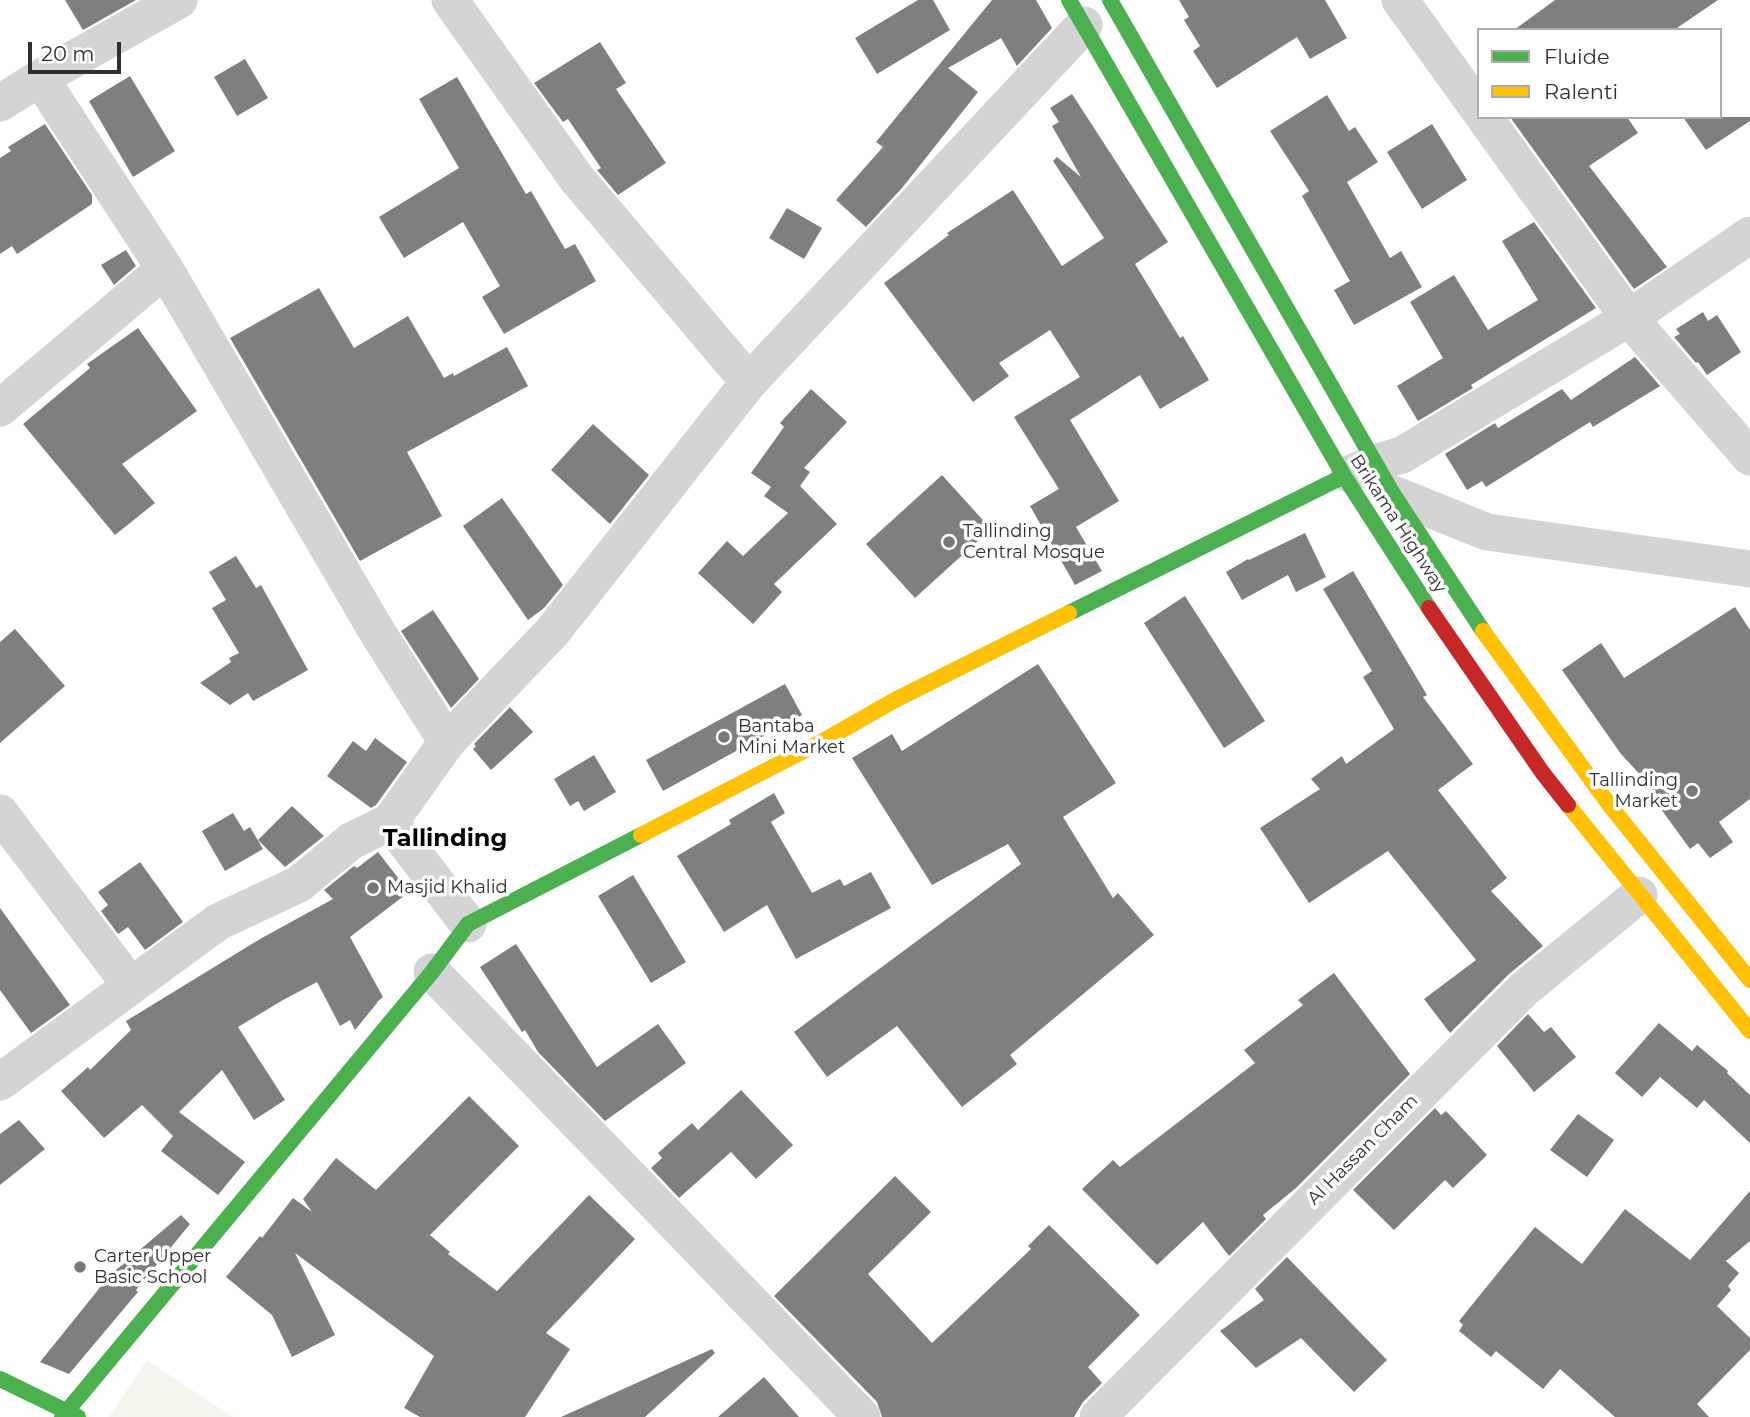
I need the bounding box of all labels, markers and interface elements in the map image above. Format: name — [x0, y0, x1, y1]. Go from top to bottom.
scale bar — [32, 28, 124, 72]
legend — [1477, 28, 1722, 119]
text: 20 m — [41, 41, 95, 66]
text: Fluide — [1544, 44, 1610, 69]
text: Ralenti — [1544, 79, 1618, 104]
street label: Brikama Highway — [1345, 451, 1451, 597]
place label: Tallinding Central Mosque — [963, 521, 1105, 564]
marker: Tallinding Central Mosque — [941, 534, 957, 550]
place label: Bantaba Mini Market — [738, 716, 845, 758]
marker: Bantaba Mini Market — [716, 729, 732, 745]
place label: Tallinding Market — [1589, 770, 1678, 812]
marker: Tallinding Market — [1684, 783, 1700, 799]
district label: Tallinding — [383, 825, 507, 853]
place label: Masjid Khalid — [387, 877, 508, 899]
marker: Masjid Khalid — [365, 880, 381, 896]
street label: Al Hassan Cham — [1303, 1090, 1423, 1210]
place label: Carter Upper Basic School — [94, 1246, 211, 1288]
marker: Carter Upper Basic School — [72, 1259, 88, 1275]

